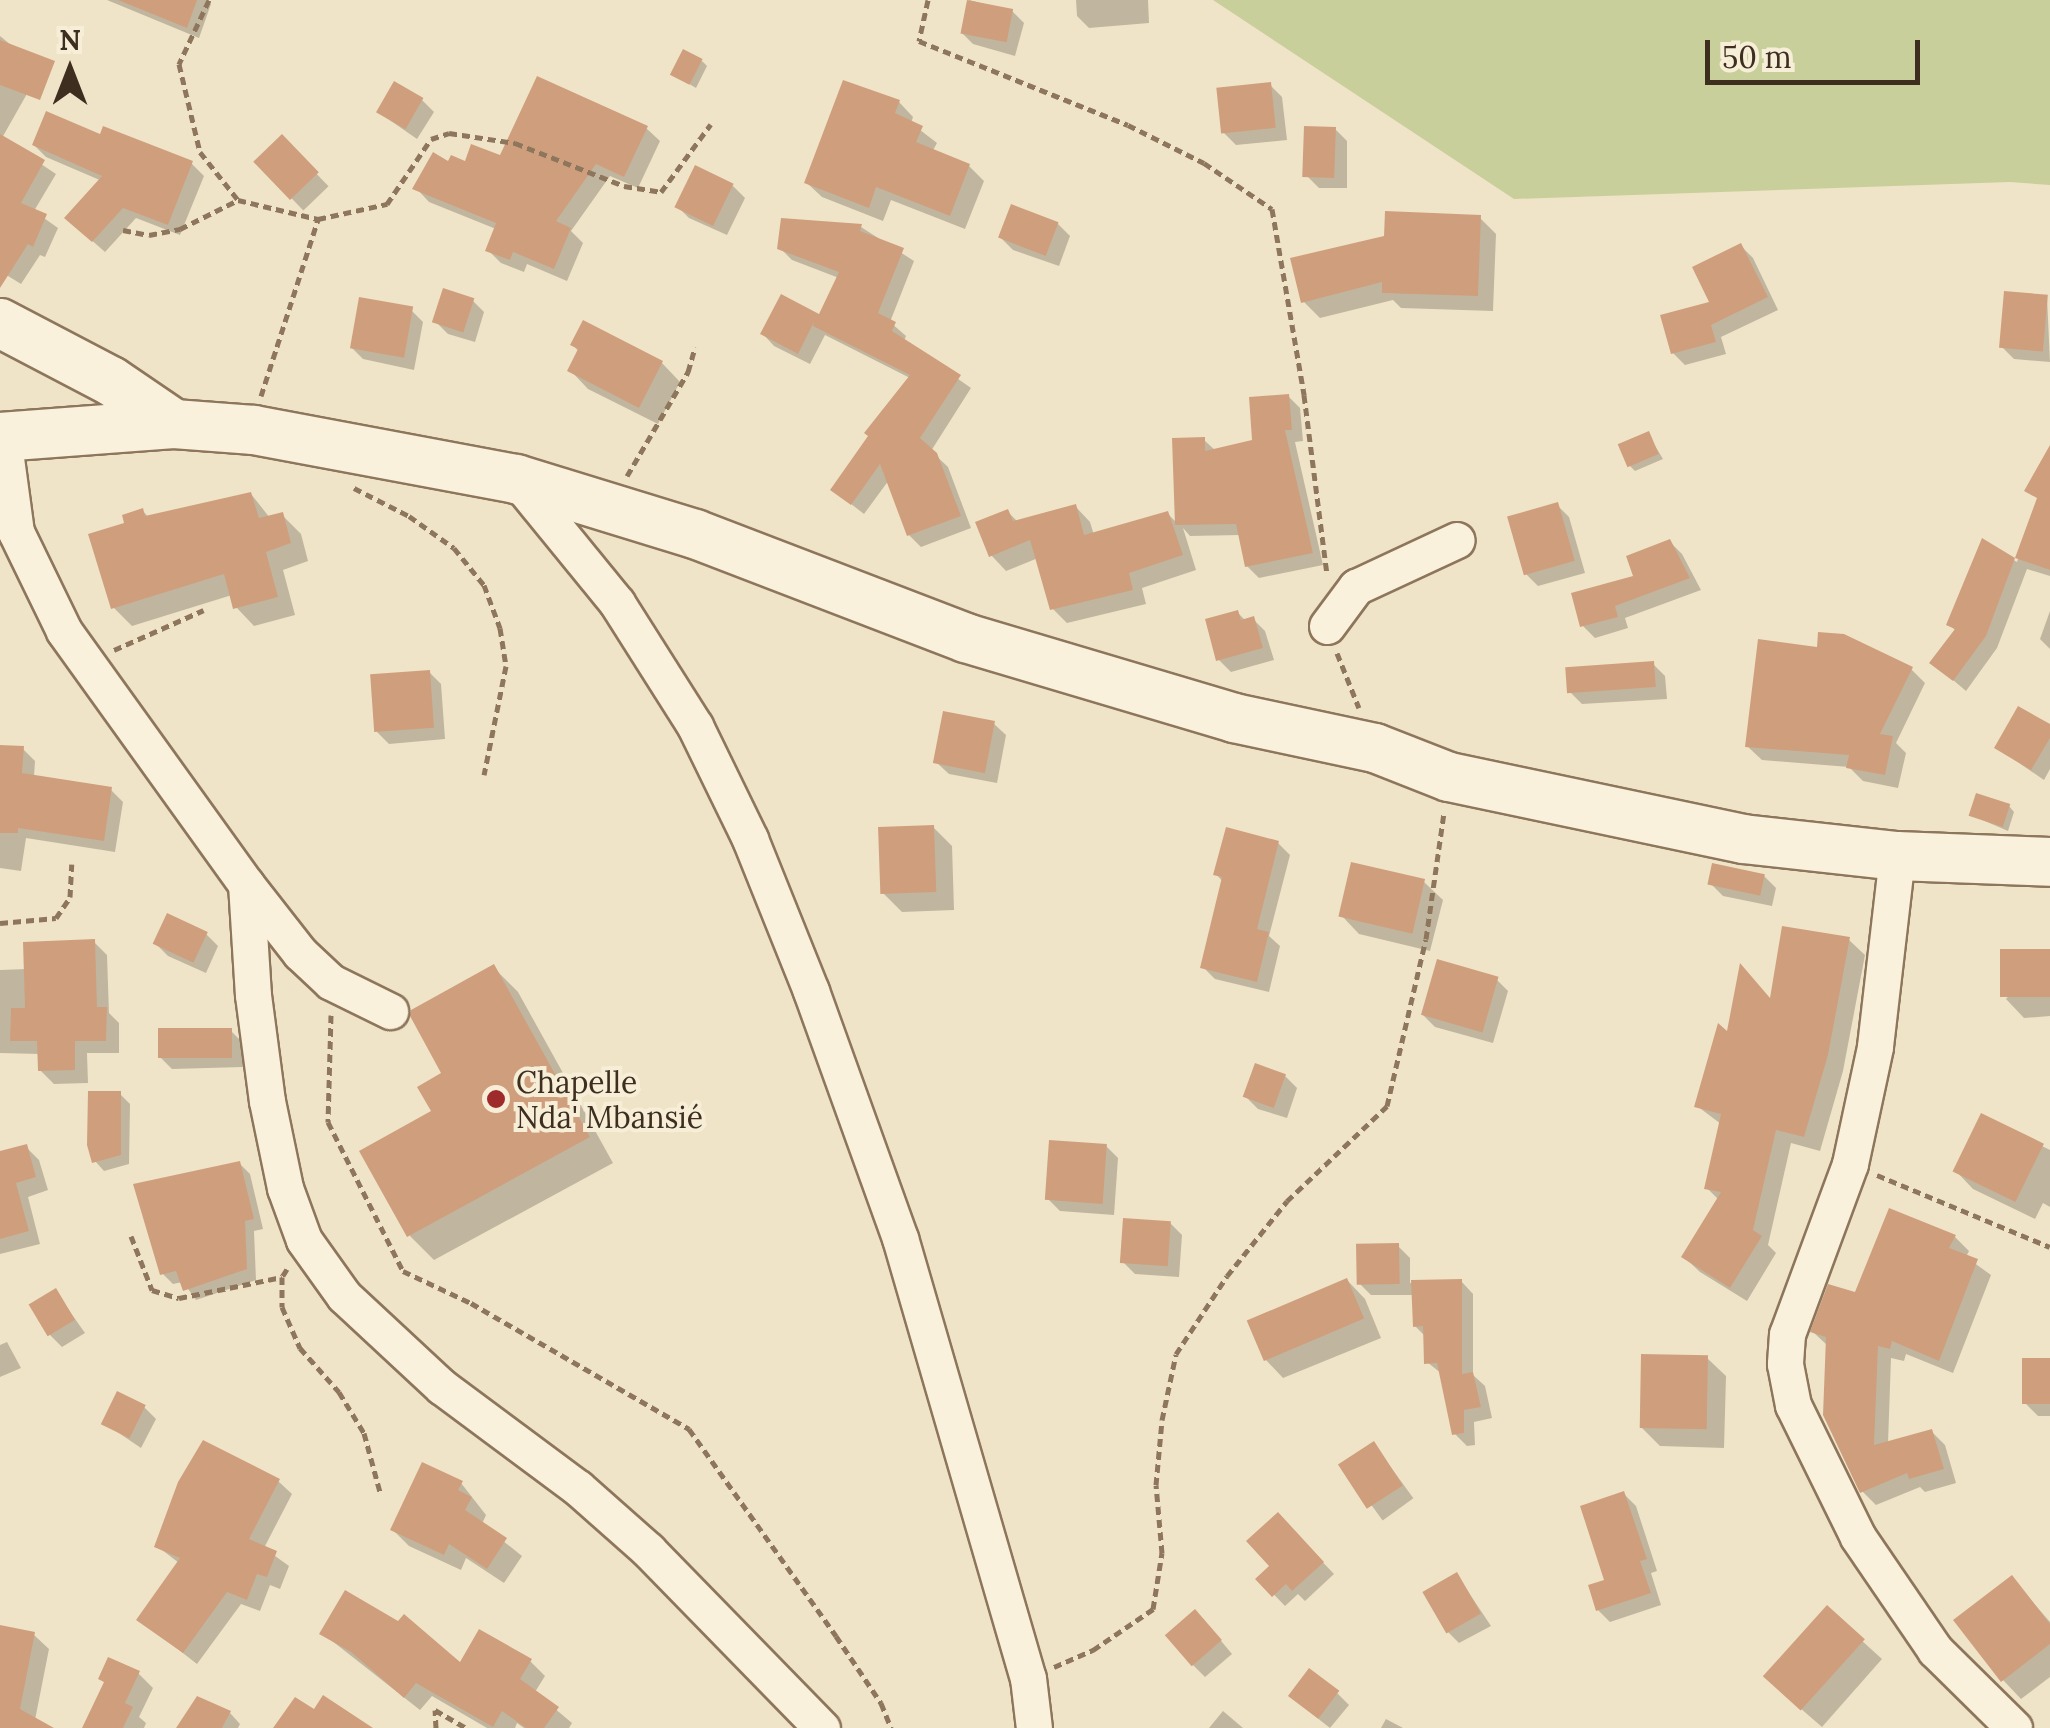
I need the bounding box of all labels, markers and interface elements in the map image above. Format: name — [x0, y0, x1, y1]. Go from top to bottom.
north arrow — [20, 20, 120, 120]
scale bar — [1710, 20, 1925, 82]
text: N — [59, 22, 81, 58]
text: 50 m — [1722, 38, 1792, 76]
place label: Chapelle Nda' Mbansié — [516, 1064, 703, 1134]
marker: Chapelle Nda' Mbansié — [485, 1088, 507, 1110]

